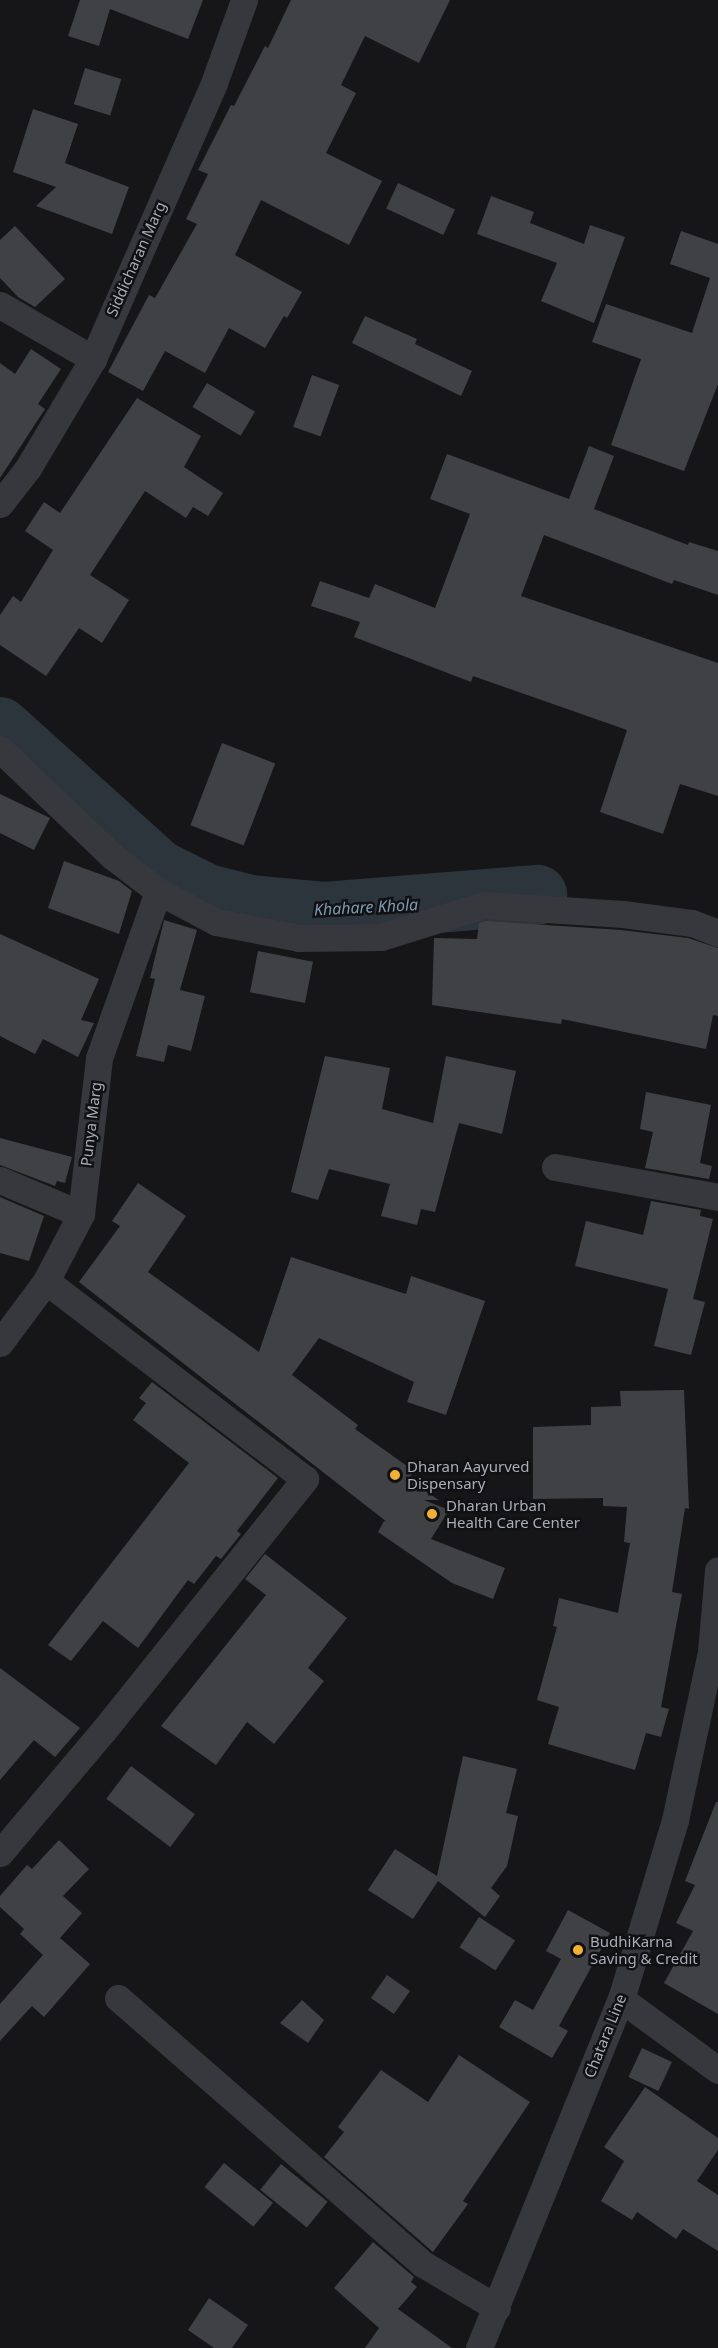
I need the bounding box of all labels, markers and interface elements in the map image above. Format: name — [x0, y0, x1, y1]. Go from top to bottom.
street label: Siddicharan Marg — [103, 199, 169, 319]
water label: Khahare Khola — [313, 895, 419, 919]
street label: Punya Marg — [77, 1081, 105, 1167]
place label: Dharan Aayurved Dispensary — [407, 1457, 530, 1492]
marker: Dharan Aayurved Dispensary — [388, 1468, 402, 1482]
place label: Dharan Urban Health Care Center — [446, 1496, 580, 1531]
marker: Dharan Urban Health Care Center — [423, 1505, 441, 1523]
place label: BudhiKarna Saving & Credit — [590, 1932, 698, 1967]
marker: BudhiKarna Saving & Credit — [571, 1943, 585, 1957]
street label: Chatara Line — [580, 1992, 630, 2080]

